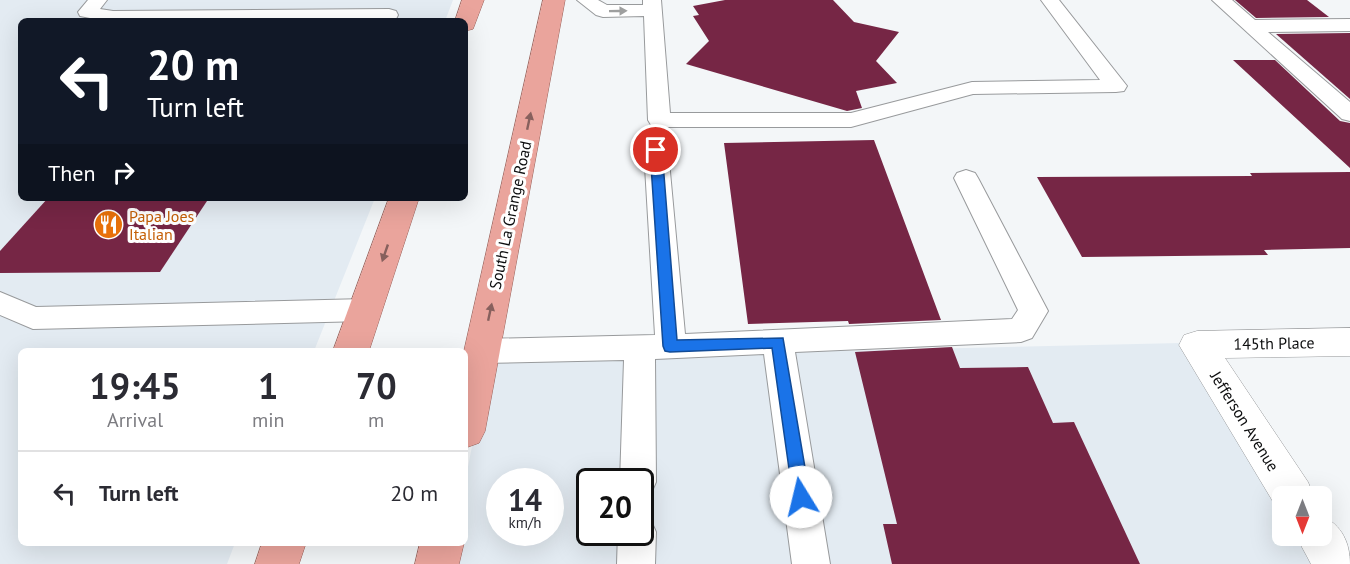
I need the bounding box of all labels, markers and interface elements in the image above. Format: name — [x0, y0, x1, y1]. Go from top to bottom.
one-way arrow — [609, 6, 628, 16]
text: 20 m — [147, 37, 239, 92]
icon: left — [48, 42, 126, 120]
text: Turn left — [147, 90, 244, 124]
one-way arrow — [525, 111, 534, 130]
pin — [630, 124, 681, 175]
icon: arrive — [639, 133, 672, 166]
street label: South La Grange Road — [485, 139, 535, 291]
icon: right — [107, 156, 140, 189]
text: Then — [48, 159, 95, 187]
place label: Papa Joes Italian — [129, 206, 195, 244]
restaurant icon: Papa Joes Italian — [92, 209, 124, 241]
one-way arrow — [380, 244, 390, 262]
one-way arrow — [485, 302, 495, 321]
street label: 145th Place — [1233, 332, 1315, 354]
text: 19:45 — [89, 362, 181, 409]
text: 1 — [258, 362, 278, 409]
text: 70 — [356, 362, 397, 409]
street label: Jefferson Avenue — [1206, 366, 1284, 475]
text: Arrival — [107, 407, 163, 433]
text: min — [252, 407, 285, 433]
text: m — [368, 407, 384, 433]
position arrow — [769, 465, 833, 529]
speed limit sign: 20 — [576, 468, 654, 546]
icon: left — [48, 477, 81, 510]
text: Turn left — [99, 479, 179, 507]
text: 20 m — [390, 479, 438, 507]
text: 14 — [508, 480, 542, 519]
north arrow — [1272, 486, 1332, 546]
map controls — [1272, 486, 1332, 546]
text: km/h — [509, 513, 541, 532]

